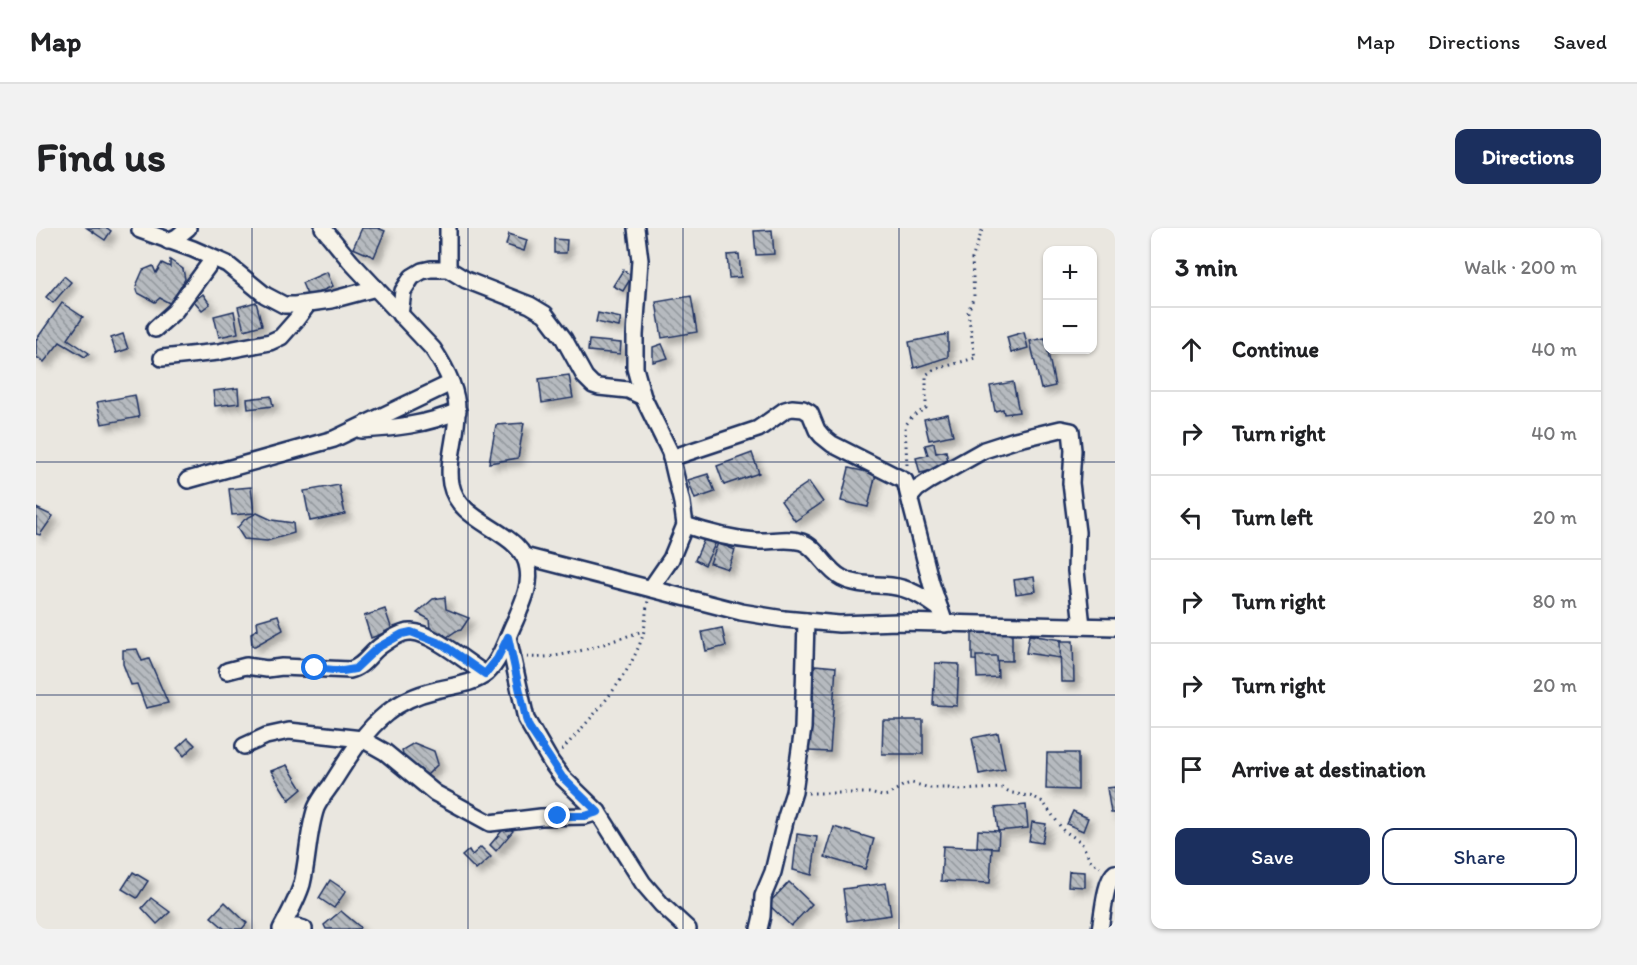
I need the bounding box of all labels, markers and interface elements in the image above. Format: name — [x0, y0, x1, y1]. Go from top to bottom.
text: Map — [30, 24, 81, 58]
text: Map — [1357, 29, 1395, 54]
text: Directions — [1428, 29, 1520, 54]
text: Saved — [1553, 29, 1607, 54]
button: Directions — [1455, 129, 1601, 184]
text: Find us — [36, 131, 166, 182]
map controls — [1043, 246, 1097, 354]
button: + — [1043, 246, 1097, 300]
text: 3 min — [1175, 251, 1237, 283]
text: Walk · 200 m — [1464, 255, 1577, 279]
button: − — [1043, 300, 1097, 354]
icon: ahead — [1175, 333, 1208, 366]
text: Continue — [1232, 336, 1319, 363]
text: 40 m — [1531, 337, 1577, 361]
icon: right — [1175, 417, 1208, 450]
text: Turn right — [1232, 420, 1326, 447]
text: 40 m — [1531, 421, 1577, 445]
icon: left — [1175, 501, 1208, 534]
text: Turn left — [1232, 504, 1313, 531]
text: 20 m — [1533, 505, 1577, 529]
icon: right — [1175, 585, 1208, 618]
text: Turn right — [1232, 588, 1326, 615]
text: 80 m — [1532, 589, 1577, 613]
route start — [301, 654, 327, 680]
icon: right — [1175, 669, 1208, 702]
text: Turn right — [1232, 672, 1326, 699]
text: 20 m — [1533, 673, 1577, 697]
icon: arrive — [1175, 753, 1208, 786]
text: Arrive at destination — [1232, 756, 1426, 783]
route end — [544, 802, 570, 828]
button: Save — [1175, 828, 1370, 885]
button: Share — [1382, 828, 1577, 885]

